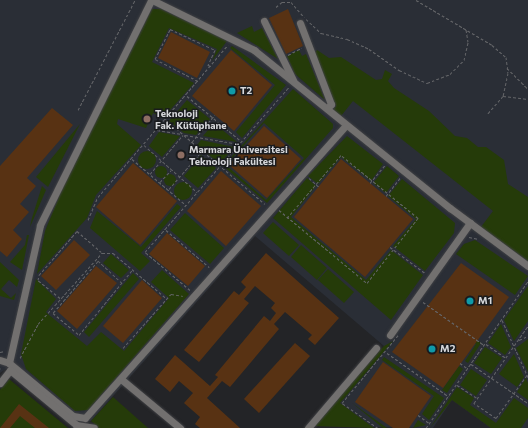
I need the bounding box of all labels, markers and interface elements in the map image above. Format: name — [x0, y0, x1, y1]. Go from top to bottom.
place label: T2 — [240, 85, 252, 97]
marker: T2 — [227, 86, 237, 96]
place label: Teknoloji Fak. Kütüphane — [155, 107, 227, 130]
marker: Teknoloji Fak. Kütüphane — [142, 114, 152, 124]
place label: Marmara Üniversitesi Teknoloji Fakültesi — [189, 143, 288, 166]
marker: Marmara Üniversitesi Teknoloji Fakültesi — [176, 150, 186, 160]
place label: M1 — [478, 295, 492, 307]
marker: M1 — [465, 296, 475, 306]
place label: M2 — [440, 343, 455, 355]
marker: M2 — [427, 344, 437, 354]

